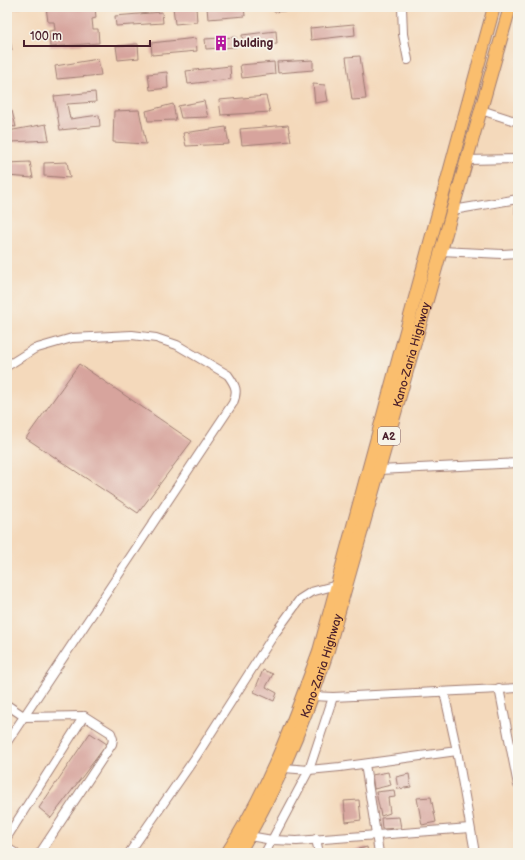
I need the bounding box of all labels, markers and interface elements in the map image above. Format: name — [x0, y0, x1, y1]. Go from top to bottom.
scale bar — [24, 22, 150, 48]
text: 100 m — [30, 29, 62, 44]
building icon: bulding — [212, 34, 230, 52]
place label: bulding — [233, 36, 273, 51]
street label: Kano-Zaria Highway — [390, 300, 434, 409]
road number: A2 — [378, 427, 400, 445]
street label: Kano-Zaria Highway — [297, 612, 345, 720]

